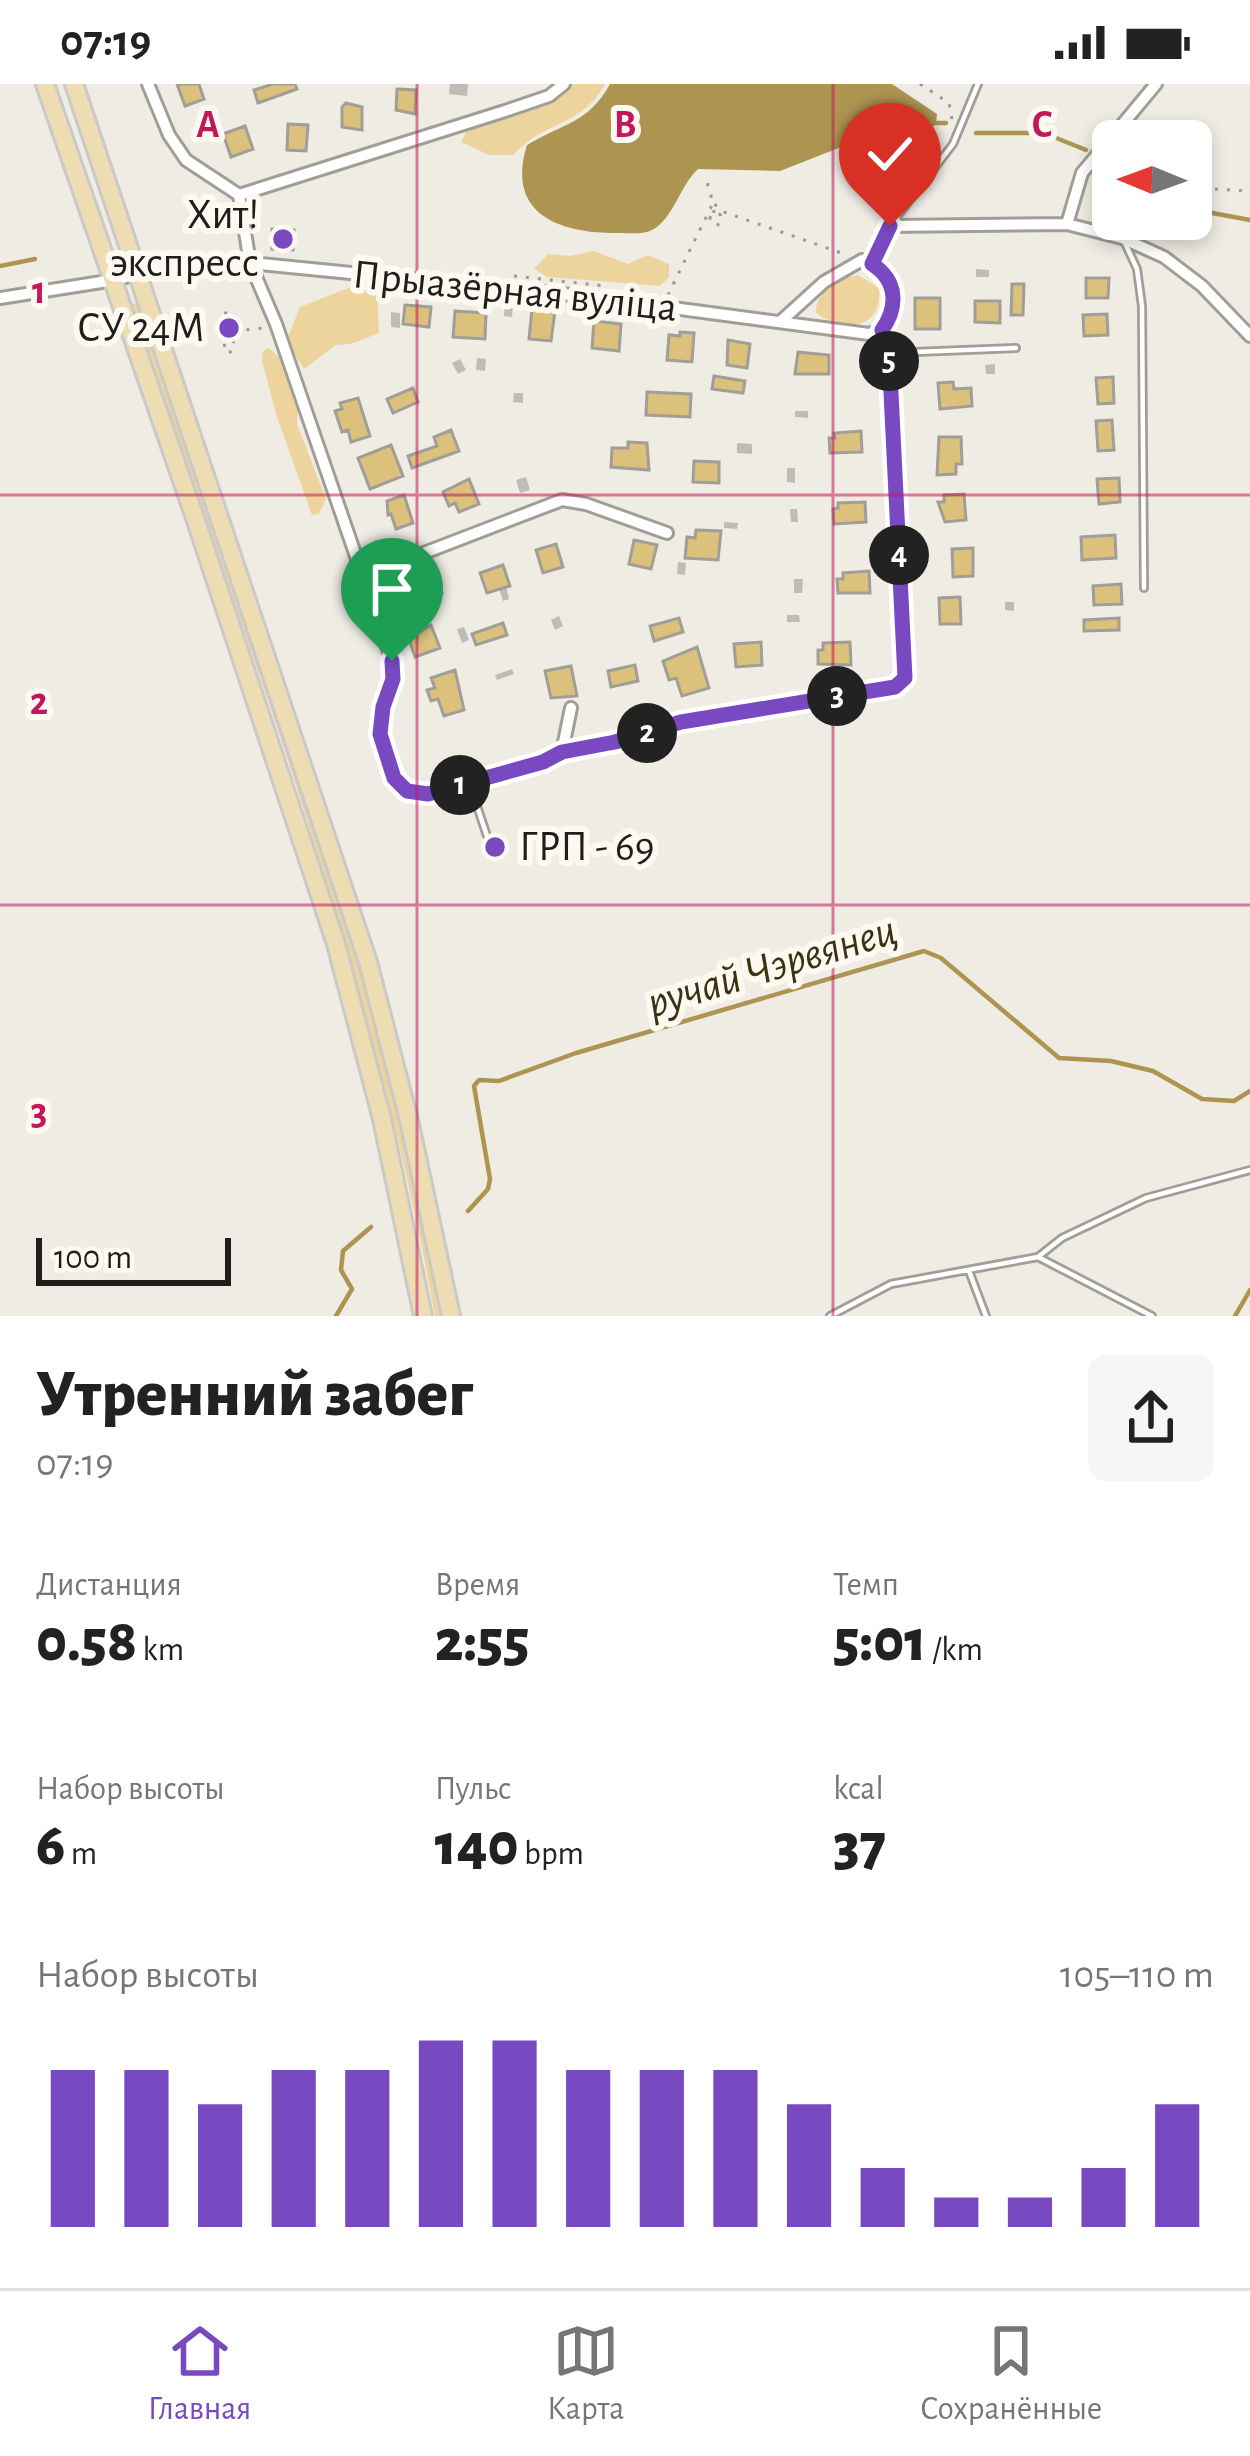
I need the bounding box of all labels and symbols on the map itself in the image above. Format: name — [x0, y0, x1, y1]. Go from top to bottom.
pin — [839, 103, 941, 226]
text: A — [196, 106, 220, 145]
text: B — [614, 106, 636, 145]
text: C — [1032, 106, 1052, 145]
north arrow — [1092, 120, 1212, 240]
place label: Хит! экспресс — [110, 194, 259, 284]
marker: Хит! экспресс — [270, 226, 296, 252]
street label: Прыазёрная вуліца — [351, 253, 679, 329]
text: 1 — [32, 272, 46, 311]
place label: СУ 24М — [77, 307, 205, 349]
marker: СУ 24М — [216, 315, 242, 341]
pin: 5 — [859, 331, 919, 391]
pin: 4 — [869, 525, 929, 585]
pin — [341, 538, 443, 661]
pin: 3 — [807, 666, 867, 726]
text: 2 — [30, 683, 48, 722]
pin: 2 — [617, 703, 677, 763]
pin: 1 — [430, 755, 490, 815]
place label: ГРП - 69 — [519, 826, 654, 868]
marker: ГРП - 69 — [482, 834, 508, 860]
water label: ручай Чэрвянец — [642, 908, 902, 1026]
text: 3 — [31, 1093, 47, 1132]
scale bar — [36, 1232, 231, 1285]

